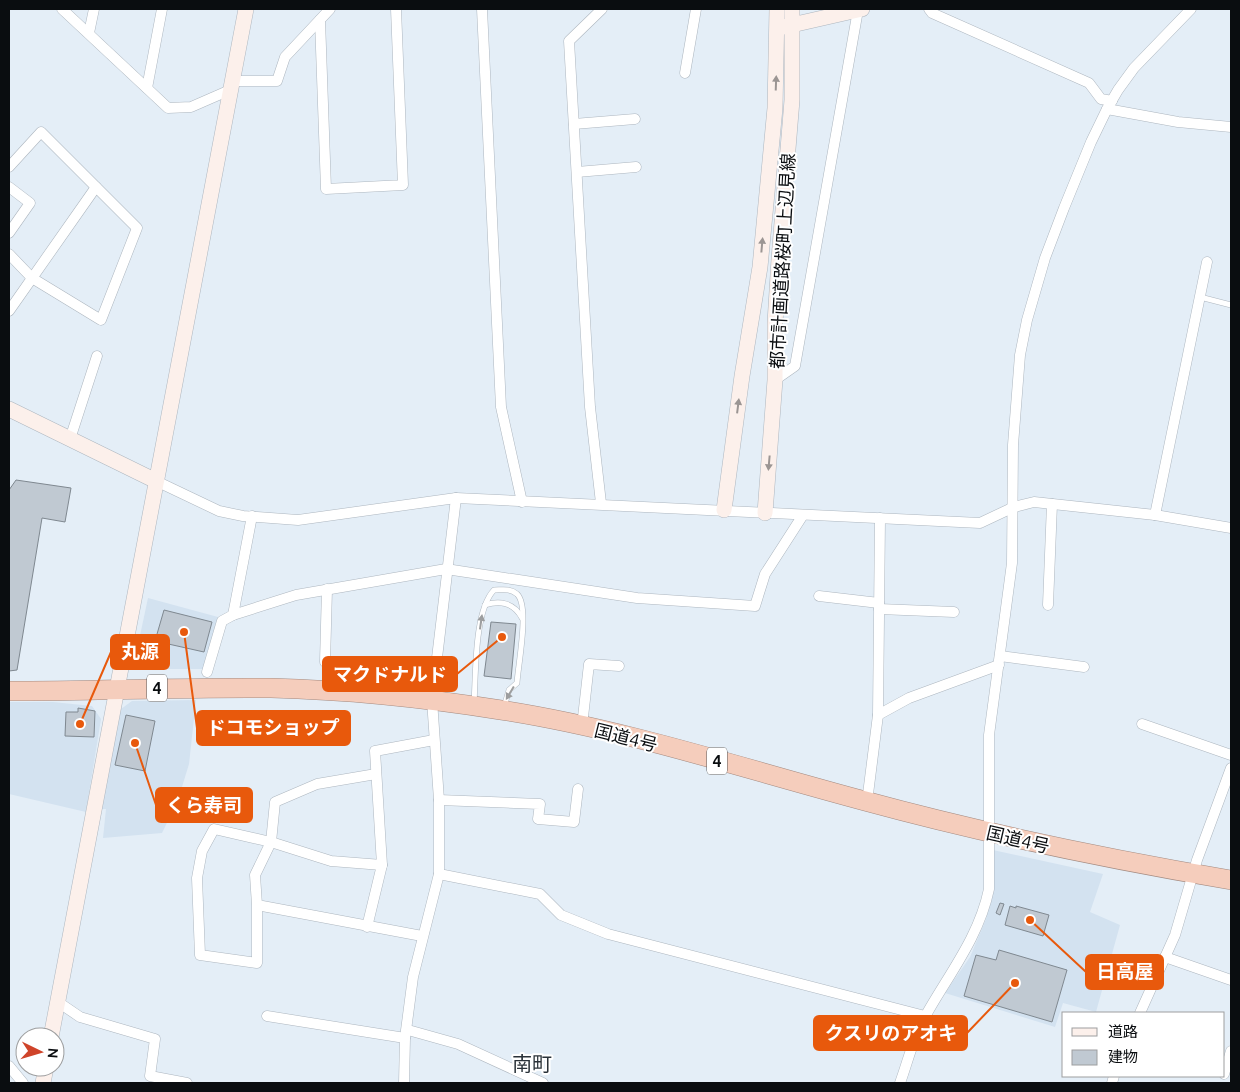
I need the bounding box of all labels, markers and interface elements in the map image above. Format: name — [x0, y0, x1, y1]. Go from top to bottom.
one-way arrow — [772, 75, 780, 91]
street label: 都市計画道路桜町上辺見線 — [766, 153, 798, 369]
one-way arrow — [758, 237, 766, 253]
one-way arrow — [734, 398, 742, 414]
one-way arrow — [765, 456, 773, 472]
one-way arrow — [478, 614, 486, 630]
callout: 丸源 — [111, 635, 169, 669]
text: 丸源 — [121, 640, 159, 662]
callout: マクドナルド — [323, 657, 457, 691]
text: マクドナルド — [333, 663, 447, 685]
road number: 4 — [147, 674, 167, 701]
one-way arrow — [506, 685, 514, 700]
callout: ドコモショップ — [197, 711, 350, 745]
text: ドコモショップ — [206, 716, 340, 738]
street label: 国道4号 — [592, 720, 660, 754]
road number: 4 — [707, 748, 727, 774]
callout: くら寿司 — [156, 788, 252, 822]
text: くら寿司 — [166, 794, 242, 816]
street label: 国道4号 — [984, 822, 1052, 856]
callout: 日高屋 — [1086, 955, 1163, 989]
text: 日高屋 — [1096, 960, 1154, 982]
legend — [1062, 1012, 1225, 1077]
callout: クスリのアオキ — [814, 1016, 967, 1050]
text: クスリのアオキ — [825, 1022, 957, 1044]
text: 道路 — [1108, 1023, 1138, 1040]
north arrow — [15, 1027, 65, 1077]
text: N — [45, 1047, 61, 1059]
text: 建物 — [1108, 1048, 1138, 1065]
district label: 南町 — [512, 1052, 552, 1075]

